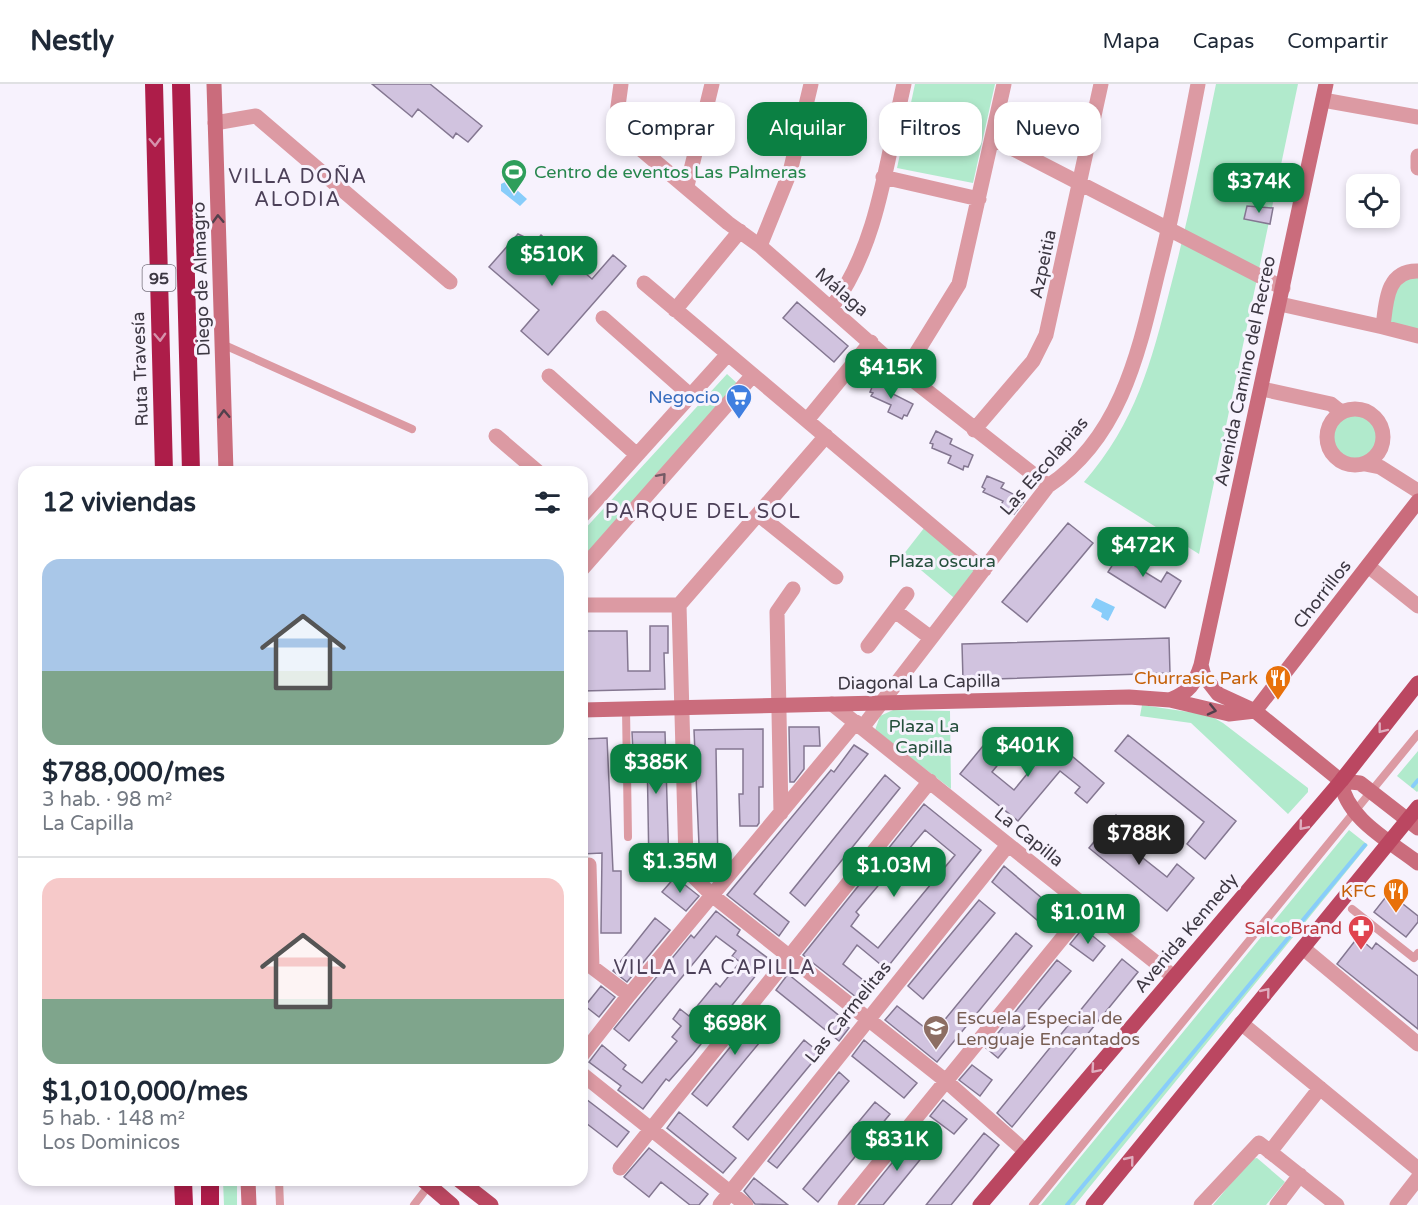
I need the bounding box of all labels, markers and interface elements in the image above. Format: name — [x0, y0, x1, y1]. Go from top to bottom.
text: Nestly — [30, 24, 114, 58]
text: Mapa — [1103, 29, 1160, 54]
text: Capas — [1193, 29, 1254, 54]
text: Compartir — [1287, 29, 1388, 54]
chip: Comprar — [606, 102, 735, 156]
chip: Alquilar — [747, 102, 867, 156]
chip: Filtros — [879, 102, 982, 156]
chip: Nuevo — [994, 102, 1101, 156]
one-way arrow — [149, 138, 161, 147]
sports icon: Centro de eventos Las Palmeras — [499, 157, 529, 195]
place label: Centro de eventos Las Palmeras — [534, 161, 806, 183]
pin: $374K — [1217, 163, 1301, 214]
district label: VILLA DOÑA ALODIA — [228, 164, 368, 212]
text: $374K — [1227, 170, 1291, 194]
map controls — [1346, 174, 1400, 228]
button: locate — [1346, 174, 1400, 228]
street label: Diego de Almagro — [187, 201, 215, 357]
one-way arrow — [212, 215, 224, 224]
street label: Azpeitia — [1025, 228, 1061, 300]
pin: $510K — [510, 236, 594, 287]
text: $510K — [520, 243, 584, 267]
street label: Avenida Camino del Recreo — [1210, 254, 1280, 488]
street label: Málaga — [811, 263, 873, 321]
road number: 95 — [142, 265, 176, 291]
street label: Ruta Travesía — [127, 311, 153, 427]
one-way arrow — [154, 333, 167, 342]
pin: $415K — [849, 349, 933, 400]
text: $415K — [859, 356, 923, 380]
supermarket icon: Negocio — [724, 382, 754, 420]
place label: Negocio — [648, 386, 720, 408]
one-way arrow — [218, 410, 231, 419]
street label: Las Escolapias — [995, 412, 1093, 520]
one-way arrow — [655, 474, 666, 484]
icon: filters — [531, 486, 564, 519]
text: 12 viviendas — [42, 487, 196, 518]
district label: PARQUE DEL SOL — [605, 500, 801, 524]
pin: $472K — [1101, 527, 1185, 578]
text: $472K — [1111, 534, 1175, 558]
park label: Plaza oscura — [888, 550, 996, 572]
street label: Chorrillos — [1288, 555, 1356, 633]
icon: home — [249, 598, 357, 706]
restaurant icon: Churrasic Park — [1263, 663, 1293, 701]
place label: Churrasic Park — [1134, 667, 1258, 689]
street label: Diagonal La Capilla — [837, 670, 1001, 694]
one-way arrow — [1207, 703, 1217, 716]
park label: Plaza La Capilla — [889, 715, 959, 758]
one-way arrow — [1378, 723, 1389, 734]
pin: $401K — [986, 727, 1070, 778]
text: $401K — [996, 734, 1060, 758]
pin: $385K — [614, 744, 698, 795]
text: $385K — [624, 751, 688, 775]
text: $788,000/mes — [42, 757, 225, 788]
text: 3 hab. · 98 m² — [42, 788, 172, 812]
street label: La Capilla — [990, 802, 1068, 872]
text: La Capilla — [42, 812, 134, 836]
pin: $788K — [1097, 815, 1181, 866]
one-way arrow — [1299, 819, 1310, 830]
text: $788K — [1107, 822, 1171, 846]
pin: $1.35M — [631, 843, 729, 894]
pin: $1.03M — [845, 847, 943, 898]
text: $1.35M — [643, 850, 717, 874]
text: $1.03M — [857, 854, 931, 878]
street label: Avenida Kennedy — [1130, 868, 1243, 997]
restaurant icon: KFC — [1381, 876, 1411, 914]
place label: KFC — [1341, 880, 1376, 902]
pin: $1.01M — [1039, 894, 1137, 945]
text: $1.01M — [1051, 901, 1125, 925]
pharmacy icon: SalcoBrand — [1346, 913, 1376, 951]
icon: home — [249, 917, 357, 1025]
place label: SalcoBrand — [1244, 917, 1342, 939]
district label: VILLA LA CAPILLA — [613, 956, 817, 980]
street label: Las Carmelitas — [800, 957, 896, 1067]
one-way arrow — [1259, 988, 1270, 999]
pin: $698K — [693, 1005, 777, 1056]
place label: Escuela Especial de Lenguaje Encantados — [956, 1007, 1140, 1050]
text: $698K — [703, 1012, 767, 1036]
school or university icon: Escuela Especial de Lenguaje Encantados — [921, 1013, 951, 1051]
one-way arrow — [1091, 1062, 1102, 1073]
text: $1,010,000/mes — [42, 1076, 248, 1107]
text: 5 hab. · 148 m² — [42, 1107, 185, 1131]
pin: $831K — [855, 1121, 939, 1172]
text: $831K — [865, 1128, 929, 1152]
text: Los Dominicos — [42, 1131, 180, 1155]
one-way arrow — [1122, 1156, 1133, 1167]

